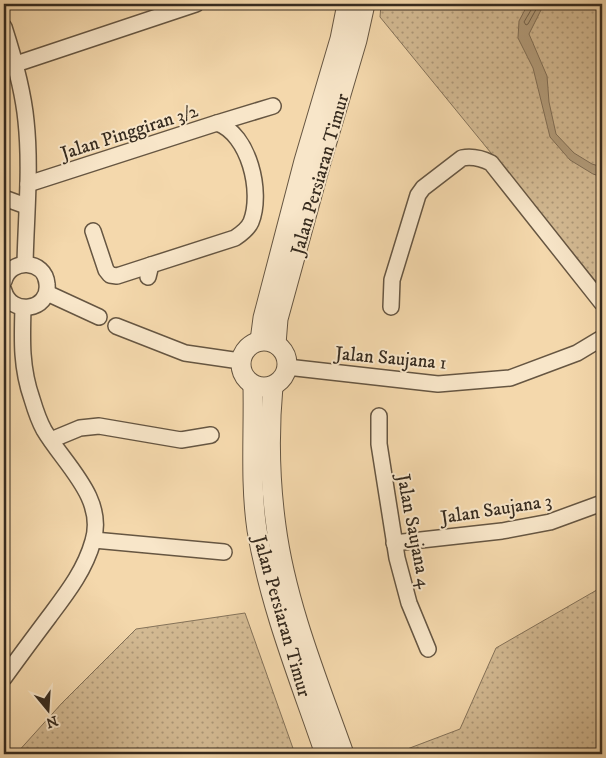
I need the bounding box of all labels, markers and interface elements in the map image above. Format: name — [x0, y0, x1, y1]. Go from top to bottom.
street label: Jalan Persiaran Timur — [286, 91, 354, 260]
street label: Jalan Pinggiran 3/2 — [56, 99, 202, 166]
street label: Jalan Saujana 1 — [332, 342, 448, 375]
street label: Jalan Saujana 4 — [391, 470, 436, 591]
street label: Jalan Saujana 3 — [437, 489, 553, 530]
street label: Jalan Persiaran Timur — [247, 531, 316, 700]
north arrow — [22, 686, 72, 736]
text: N — [43, 711, 60, 732]

